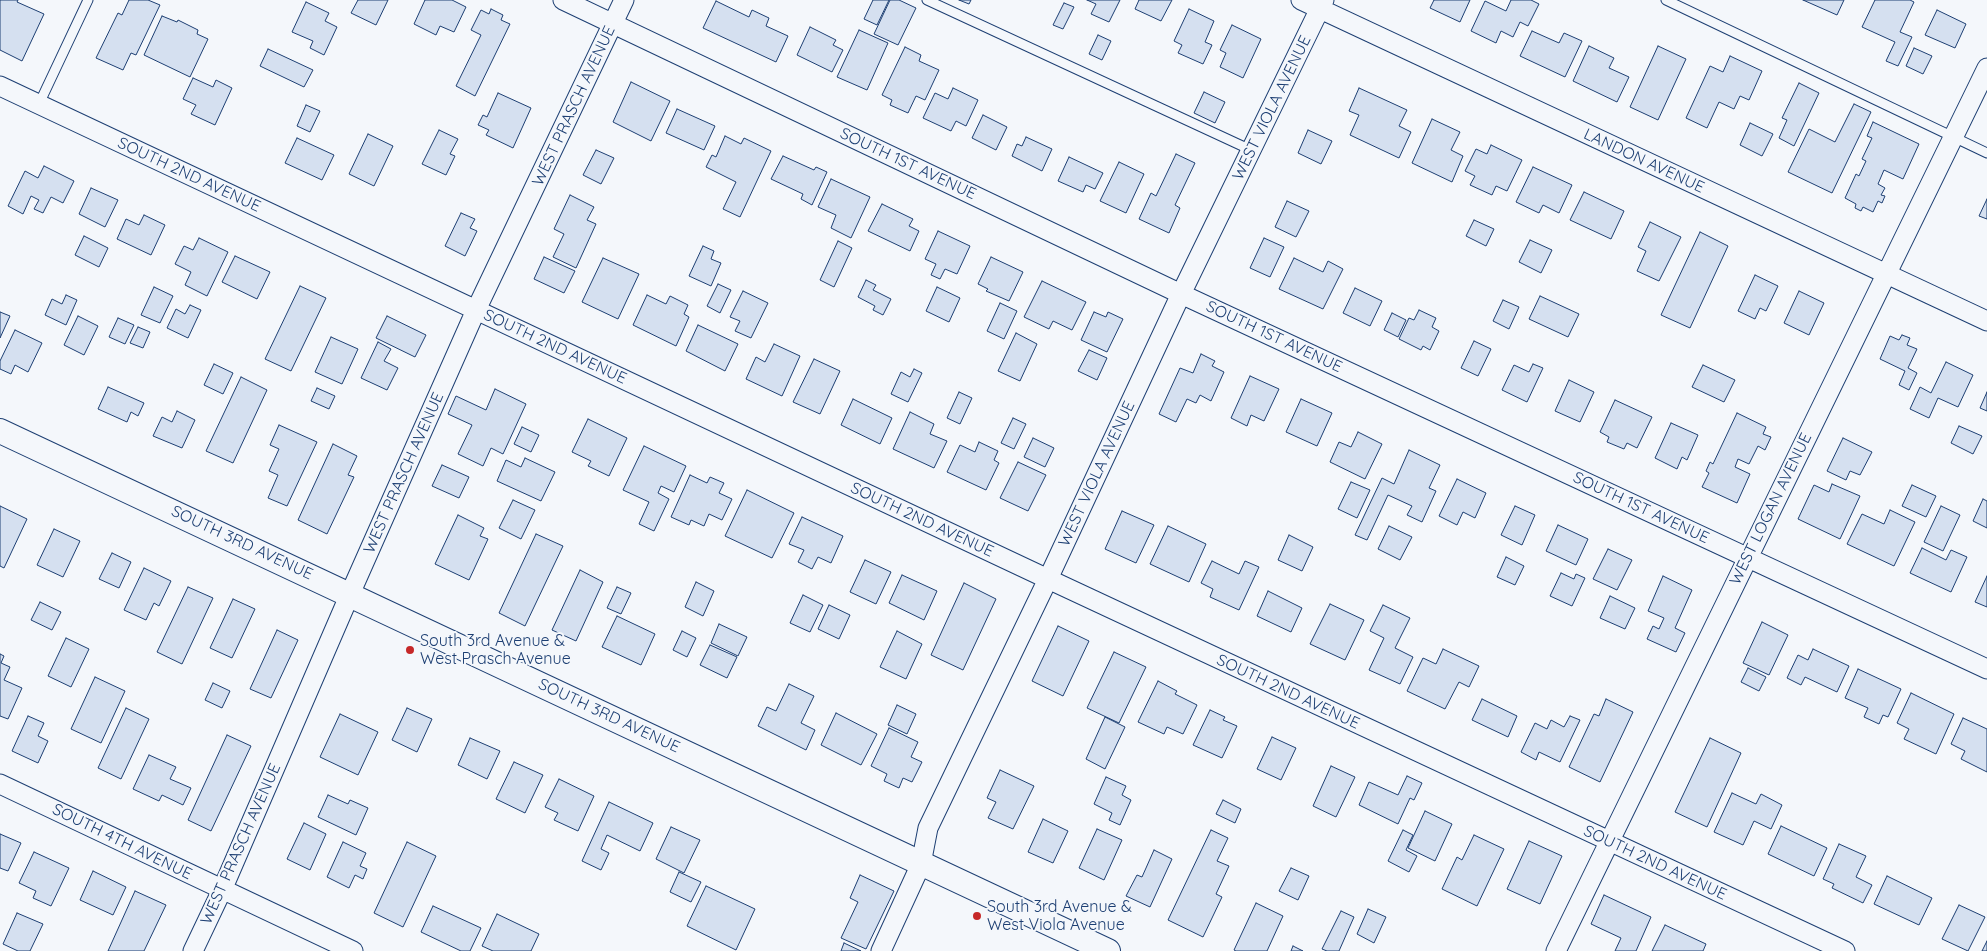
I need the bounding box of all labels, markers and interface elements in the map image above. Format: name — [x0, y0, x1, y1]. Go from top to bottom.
street label: WEST PRASCH AVENUE — [528, 23, 620, 189]
street label: WEST VIOLA AVENUE — [1229, 33, 1315, 183]
street label: SOUTH 1ST AVENUE — [837, 124, 979, 204]
street label: LANDON AVENUE — [1581, 125, 1707, 197]
street label: SOUTH 2ND AVENUE — [115, 133, 263, 217]
street label: SOUTH 1ST AVENUE — [1203, 297, 1345, 377]
street label: SOUTH 2ND AVENUE — [481, 305, 629, 389]
street label: WEST PRASCH AVENUE — [360, 390, 448, 556]
street label: WEST VIOLA AVENUE — [1055, 398, 1139, 550]
street label: WEST LOGAN AVENUE — [1726, 430, 1816, 588]
street label: SOUTH 1ST AVENUE — [1570, 468, 1712, 548]
street label: SOUTH 2ND AVENUE — [848, 478, 996, 562]
street label: SOUTH 3RD AVENUE — [168, 502, 316, 584]
place label: South 3rd Avenue & West Prasch Avenue — [420, 631, 571, 669]
marker: South 3rd Avenue & West Prasch Avenue — [404, 644, 416, 656]
street label: SOUTH 2ND AVENUE — [1214, 650, 1362, 734]
street label: SOUTH 3RD AVENUE — [535, 675, 683, 757]
street label: WEST PRASCH AVENUE — [197, 761, 285, 927]
street label: SOUTH 4TH AVENUE — [49, 800, 195, 884]
street label: SOUTH 2ND AVENUE — [1581, 821, 1729, 905]
place label: South 3rd Avenue & West Viola Avenue — [987, 897, 1132, 935]
marker: South 3rd Avenue & West Viola Avenue — [971, 910, 983, 922]

